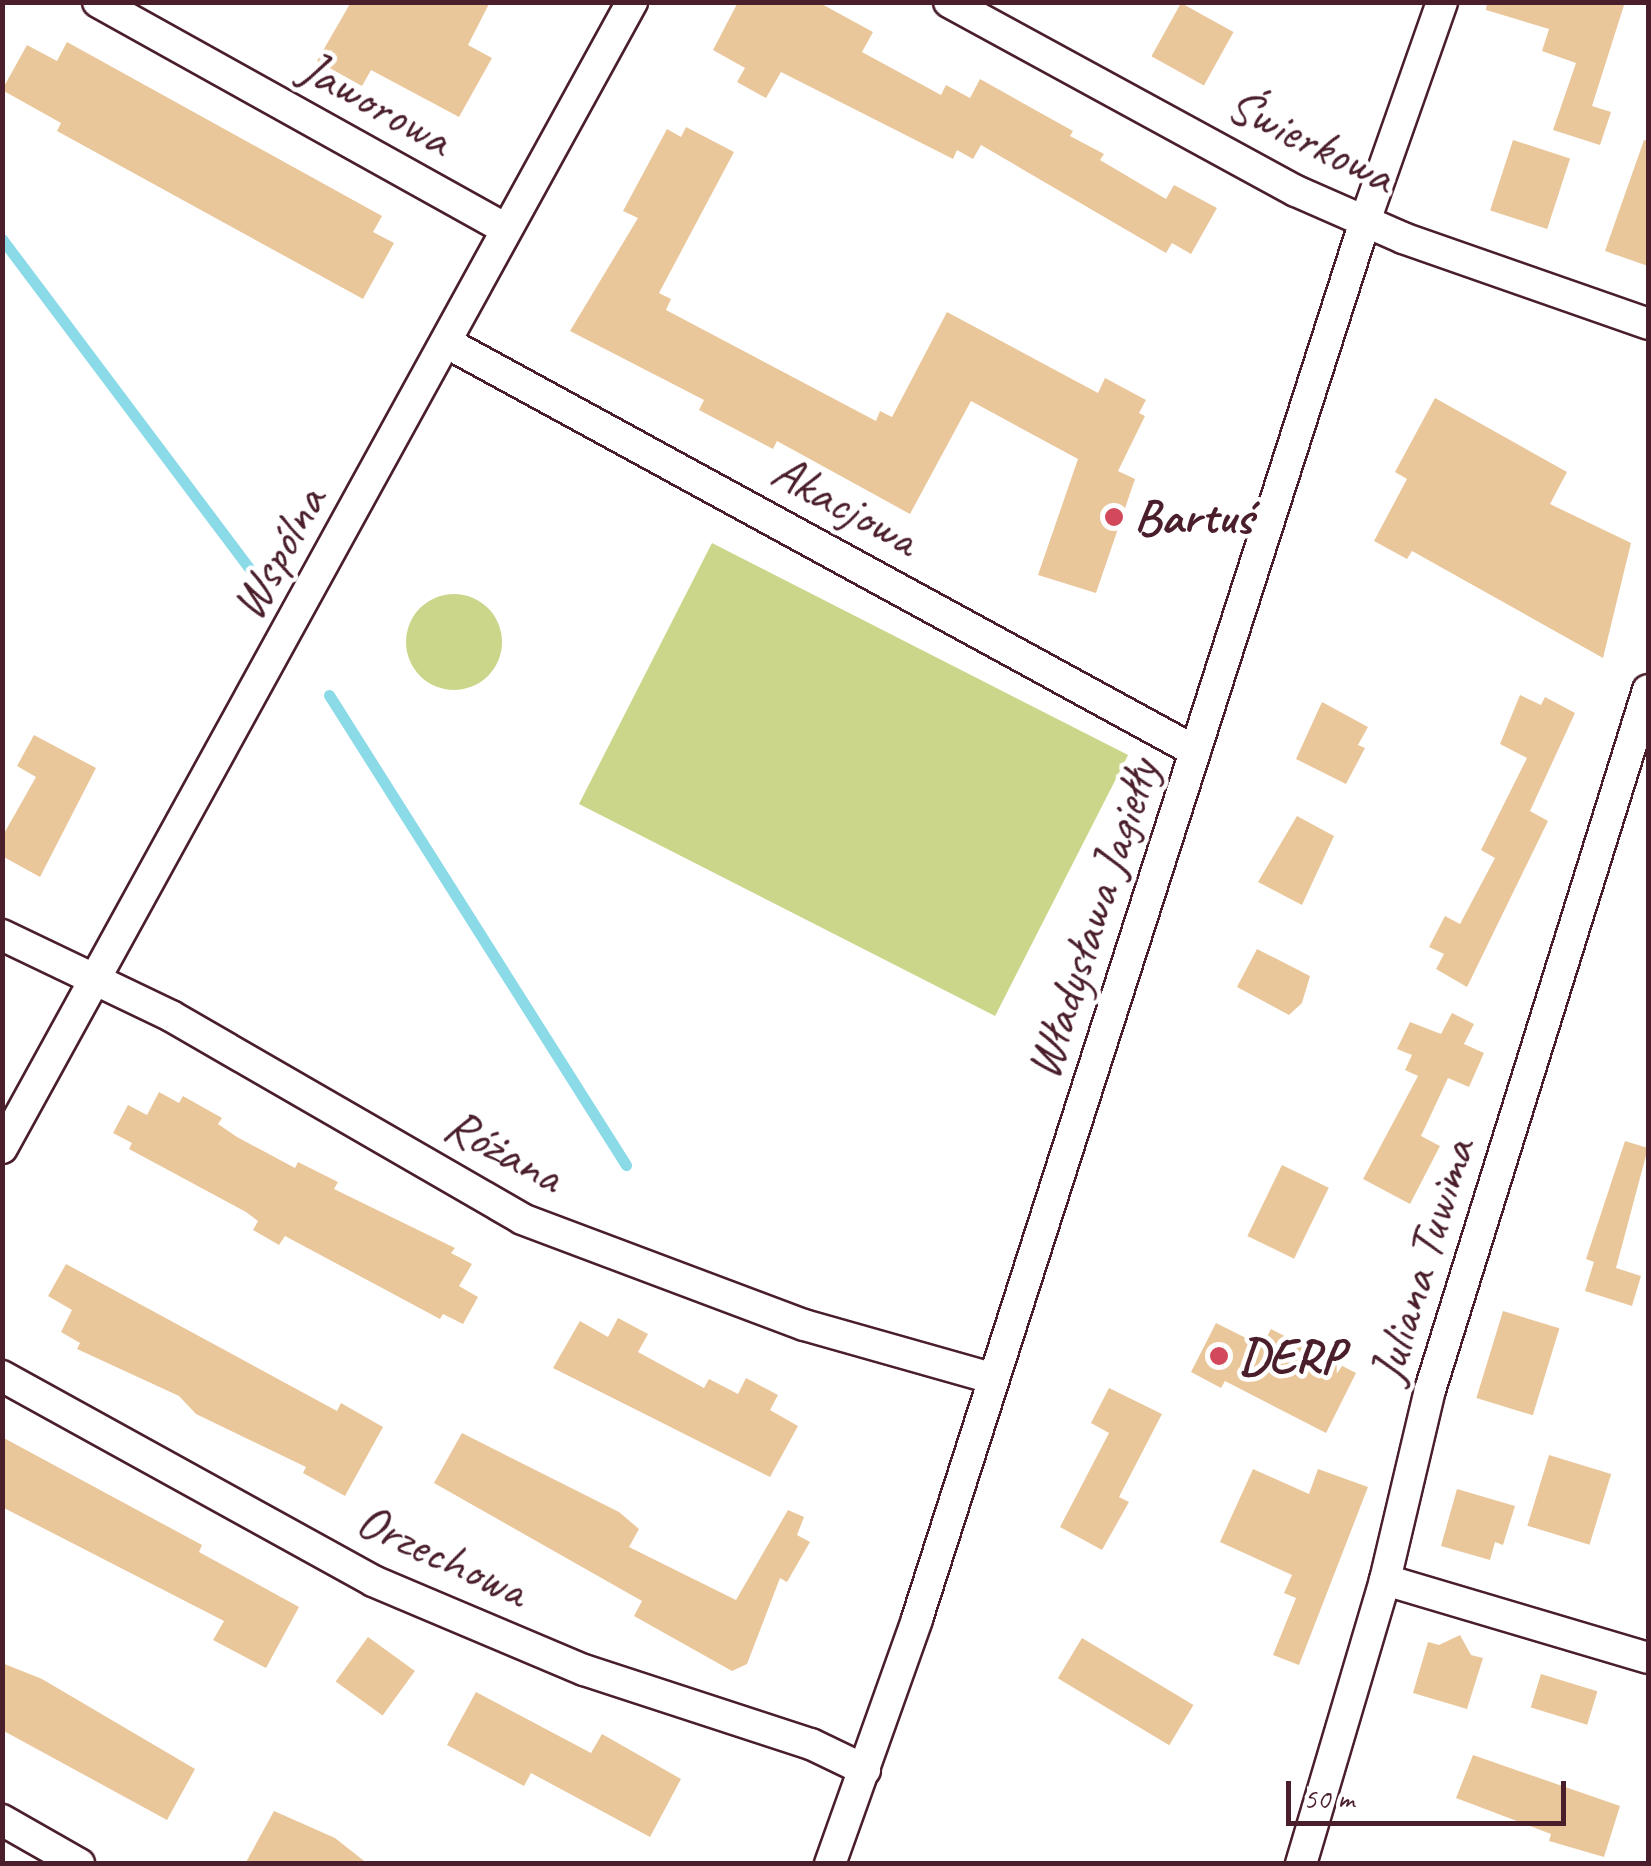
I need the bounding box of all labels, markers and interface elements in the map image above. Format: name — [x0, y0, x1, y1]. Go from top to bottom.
street label: Jaworowa — [290, 37, 462, 169]
street label: Świerkowa — [1218, 74, 1404, 206]
street label: Akacjowa — [762, 441, 928, 569]
street label: Wspólna — [217, 476, 339, 630]
place label: Bartuś — [1134, 487, 1253, 547]
marker: Bartuś — [1103, 506, 1125, 528]
street label: Władysława Jagiełły — [1012, 751, 1172, 1087]
street label: Różana — [435, 1094, 573, 1206]
street label: Juliana Tuwima — [1357, 1132, 1487, 1390]
place label: DERP — [1239, 1326, 1344, 1386]
marker: DERP — [1208, 1345, 1230, 1367]
street label: Orzechowa — [347, 1490, 537, 1620]
scale bar — [1291, 1761, 1571, 1823]
text: 50 m — [1303, 1779, 1354, 1817]

